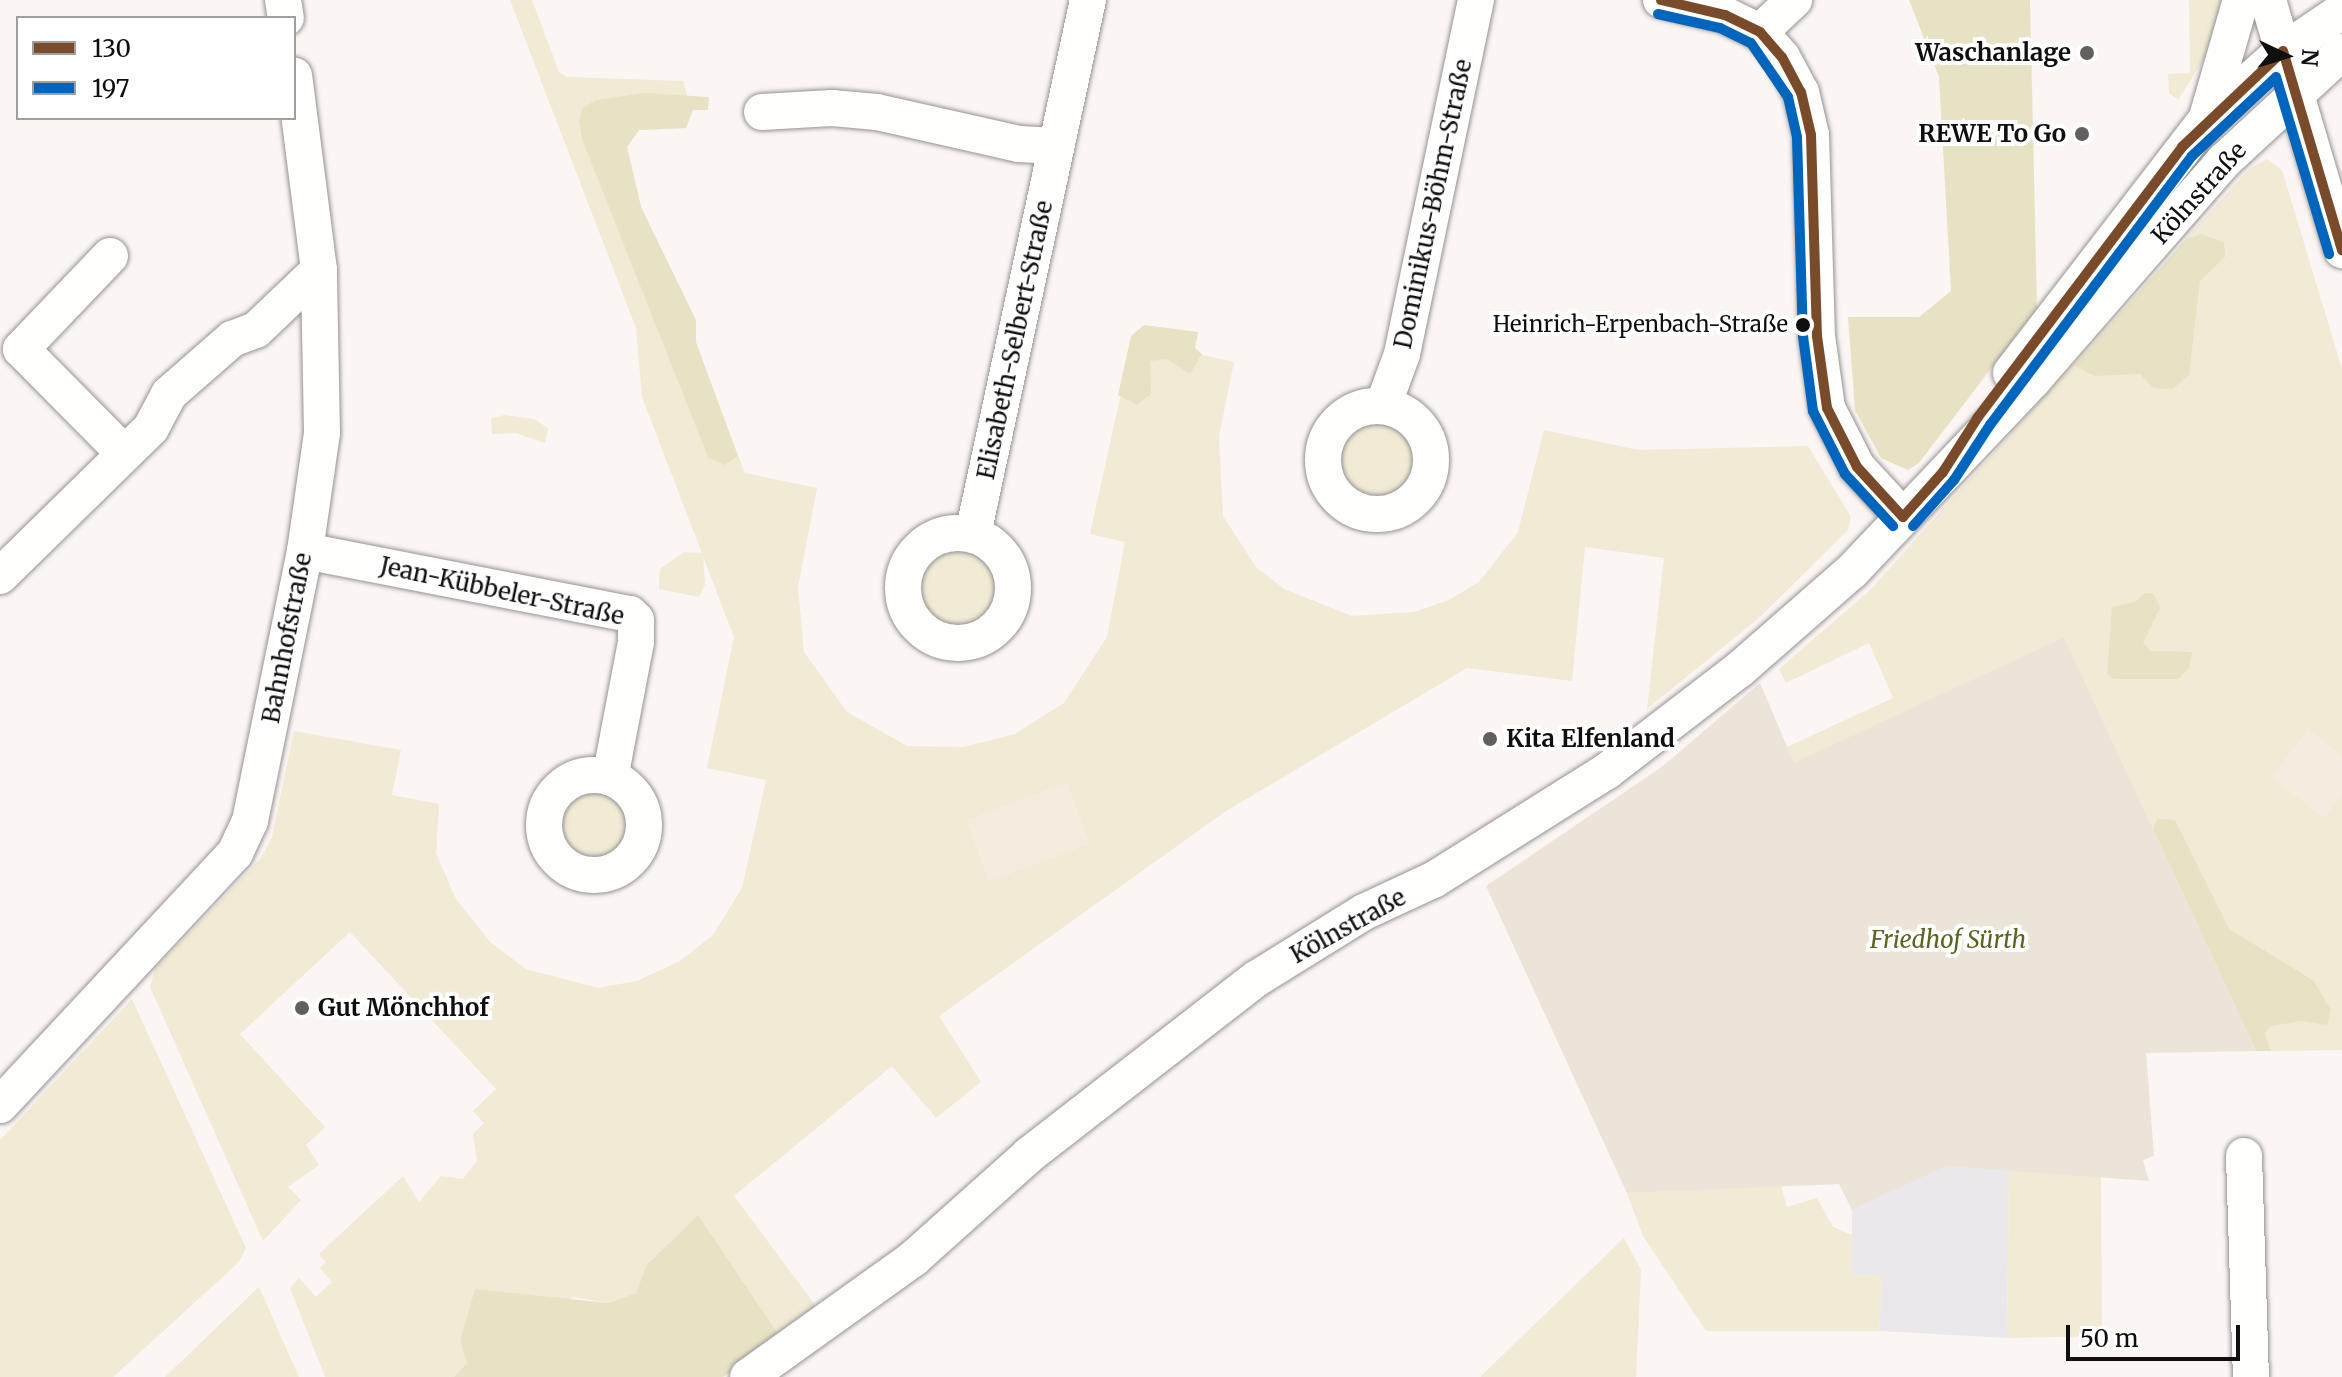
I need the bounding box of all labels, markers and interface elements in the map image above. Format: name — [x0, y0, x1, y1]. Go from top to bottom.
legend — [16, 16, 296, 120]
north arrow — [2246, 16, 2326, 96]
text: 130 — [92, 33, 131, 64]
place label: Waschanlage — [1915, 39, 2071, 67]
marker: Waschanlage — [2078, 44, 2096, 62]
text: N — [2295, 48, 2325, 67]
street label: Dominikus-Böhm-Straße — [1388, 57, 1478, 351]
text: 197 — [92, 73, 129, 104]
place label: REWE To Go — [1918, 120, 2066, 148]
marker: REWE To Go — [2073, 125, 2091, 143]
street label: Kölnstraße — [2146, 136, 2252, 250]
street label: Elisabeth-Selbert-Straße — [971, 198, 1059, 482]
place label: Heinrich-Erpenbach-Straße — [1493, 312, 1788, 338]
marker: Heinrich-Erpenbach-Straße — [1795, 317, 1811, 333]
street label: Bahnhofstraße — [256, 550, 318, 726]
street label: Jean-Kübbeler-Straße — [377, 551, 627, 631]
place label: Kita Elfenland — [1506, 725, 1675, 753]
marker: Kita Elfenland — [1481, 730, 1499, 748]
street label: Kölnstraße — [1285, 883, 1411, 969]
park label: Friedhof Sürth — [1870, 926, 2026, 954]
place label: Gut Mönchhof — [318, 994, 489, 1022]
marker: Gut Mönchhof — [293, 999, 311, 1017]
scale bar — [2070, 1309, 2244, 1359]
text: 50 m — [2080, 1323, 2139, 1354]

